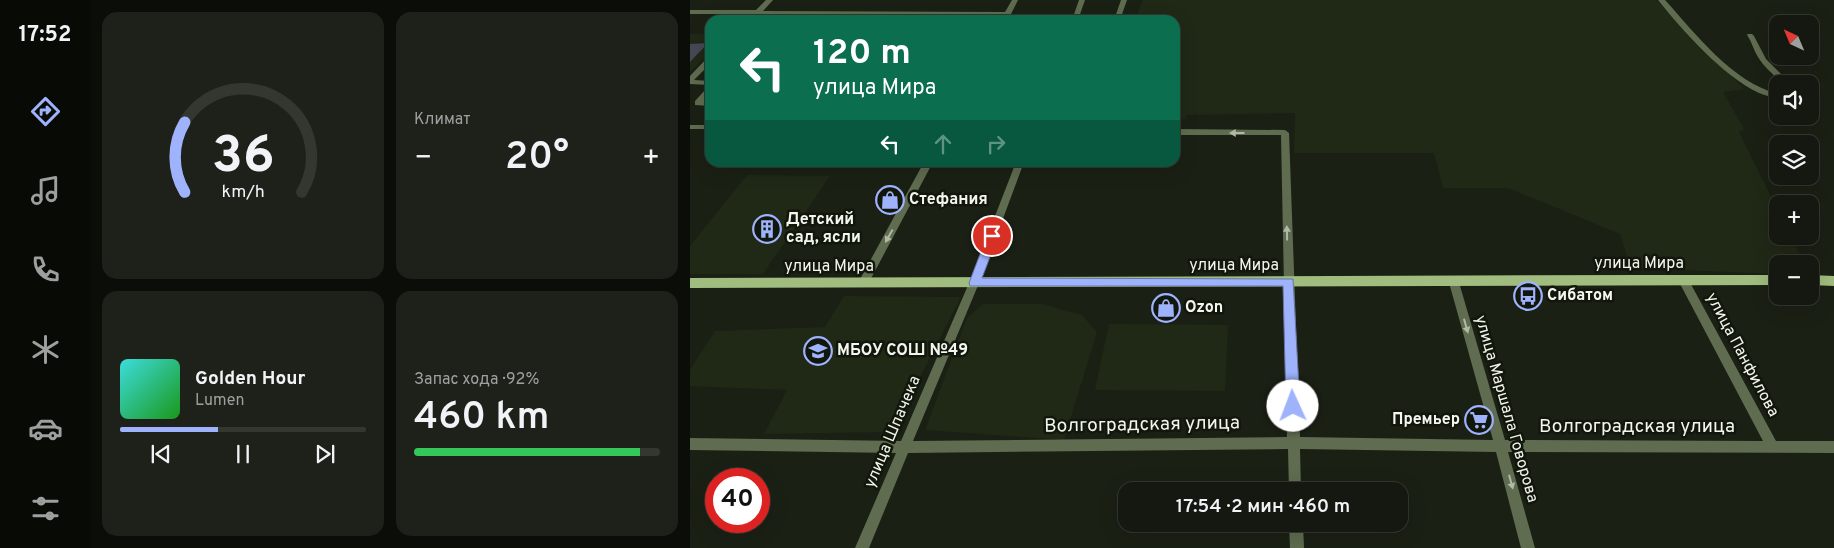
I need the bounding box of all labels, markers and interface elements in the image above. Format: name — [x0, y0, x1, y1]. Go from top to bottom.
north arrow — [1769, 15, 1819, 65]
map controls — [1769, 15, 1819, 305]
text: 17:52 — [19, 22, 71, 49]
text: 120 m — [813, 32, 911, 76]
icon: left — [730, 35, 795, 100]
text: улица Мира — [813, 75, 936, 102]
button: sound — [1769, 75, 1819, 125]
icon: directions — [28, 94, 63, 129]
text: Климат — [414, 110, 471, 130]
text: 36 — [211, 125, 275, 191]
one-way arrow — [1228, 128, 1244, 136]
icon: left — [876, 130, 904, 158]
icon: ahead — [929, 130, 957, 158]
icon: right — [982, 130, 1010, 158]
text: 20° — [505, 134, 569, 183]
button: layers — [1769, 135, 1819, 185]
text: − — [414, 141, 432, 177]
text: + — [642, 141, 660, 177]
icon: music — [28, 173, 63, 208]
text: km/h — [221, 181, 265, 204]
shop icon: Стефания — [875, 185, 905, 215]
place label: Стефания — [909, 190, 988, 210]
button: + — [1769, 195, 1819, 245]
place label: Детский сад, ясли — [786, 210, 861, 248]
building icon: Детский сад, ясли — [752, 214, 782, 244]
pin — [971, 215, 1013, 257]
icon: arrive — [978, 222, 1006, 250]
one-way arrow — [1283, 225, 1291, 241]
one-way arrow — [885, 229, 893, 243]
icon: phone — [28, 252, 63, 287]
street label: улица Мира — [1594, 254, 1684, 274]
button: − — [1769, 255, 1819, 305]
street label: улица Мира — [1189, 256, 1279, 276]
street label: улица Мира — [784, 257, 874, 277]
bus stop icon: Сибатом — [1513, 281, 1543, 311]
place label: Сибатом — [1547, 286, 1613, 306]
street label: улица Панфилова — [1701, 290, 1783, 420]
shop icon: Ozon — [1151, 293, 1181, 323]
place label: Ozon — [1185, 298, 1223, 318]
street label: улица Маршала Говорова — [1470, 313, 1542, 505]
one-way arrow — [1463, 319, 1471, 334]
icon: climate — [28, 332, 63, 367]
school or university icon: МБОУ СОШ №49 — [803, 336, 833, 366]
place label: МБОУ СОШ №49 — [837, 341, 968, 361]
text: Golden Hour — [195, 367, 306, 391]
text: Запас хода · 92% — [414, 370, 539, 390]
street label: улица Шпачека — [860, 373, 926, 491]
position arrow — [1266, 379, 1318, 431]
text: Lumen — [195, 391, 245, 411]
text: 460 km — [414, 394, 549, 443]
supermarket icon: Премьер — [1464, 405, 1494, 435]
place label: Премьер — [1392, 410, 1460, 430]
icon: car — [28, 411, 63, 446]
street label: Волгоградская улица — [1044, 411, 1240, 439]
street label: Волгоградская улица — [1539, 415, 1735, 439]
icon: previous — [147, 440, 175, 468]
icon: pause — [229, 440, 257, 468]
icon: next — [311, 440, 339, 468]
speed limit sign: 40 — [705, 468, 770, 533]
one-way arrow — [1507, 475, 1515, 490]
icon: filters — [28, 491, 63, 526]
text: 17:54 · 2 мин · 460 m — [1176, 495, 1350, 519]

